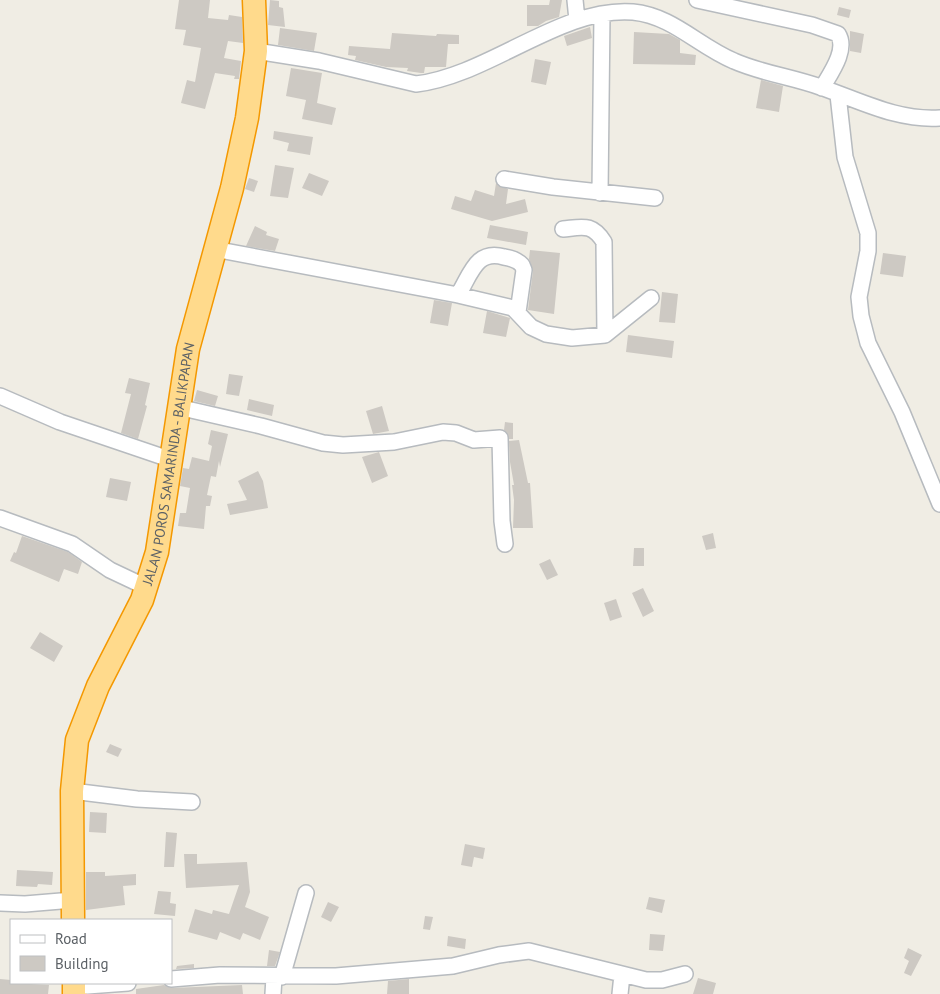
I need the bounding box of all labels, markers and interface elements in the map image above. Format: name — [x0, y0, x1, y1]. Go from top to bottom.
street label: JALAN POROS SAMARINDA - BALIKPAPAN — [138, 340, 198, 588]
legend — [10, 919, 172, 984]
text: Road — [55, 929, 87, 948]
text: Building — [55, 954, 109, 973]

